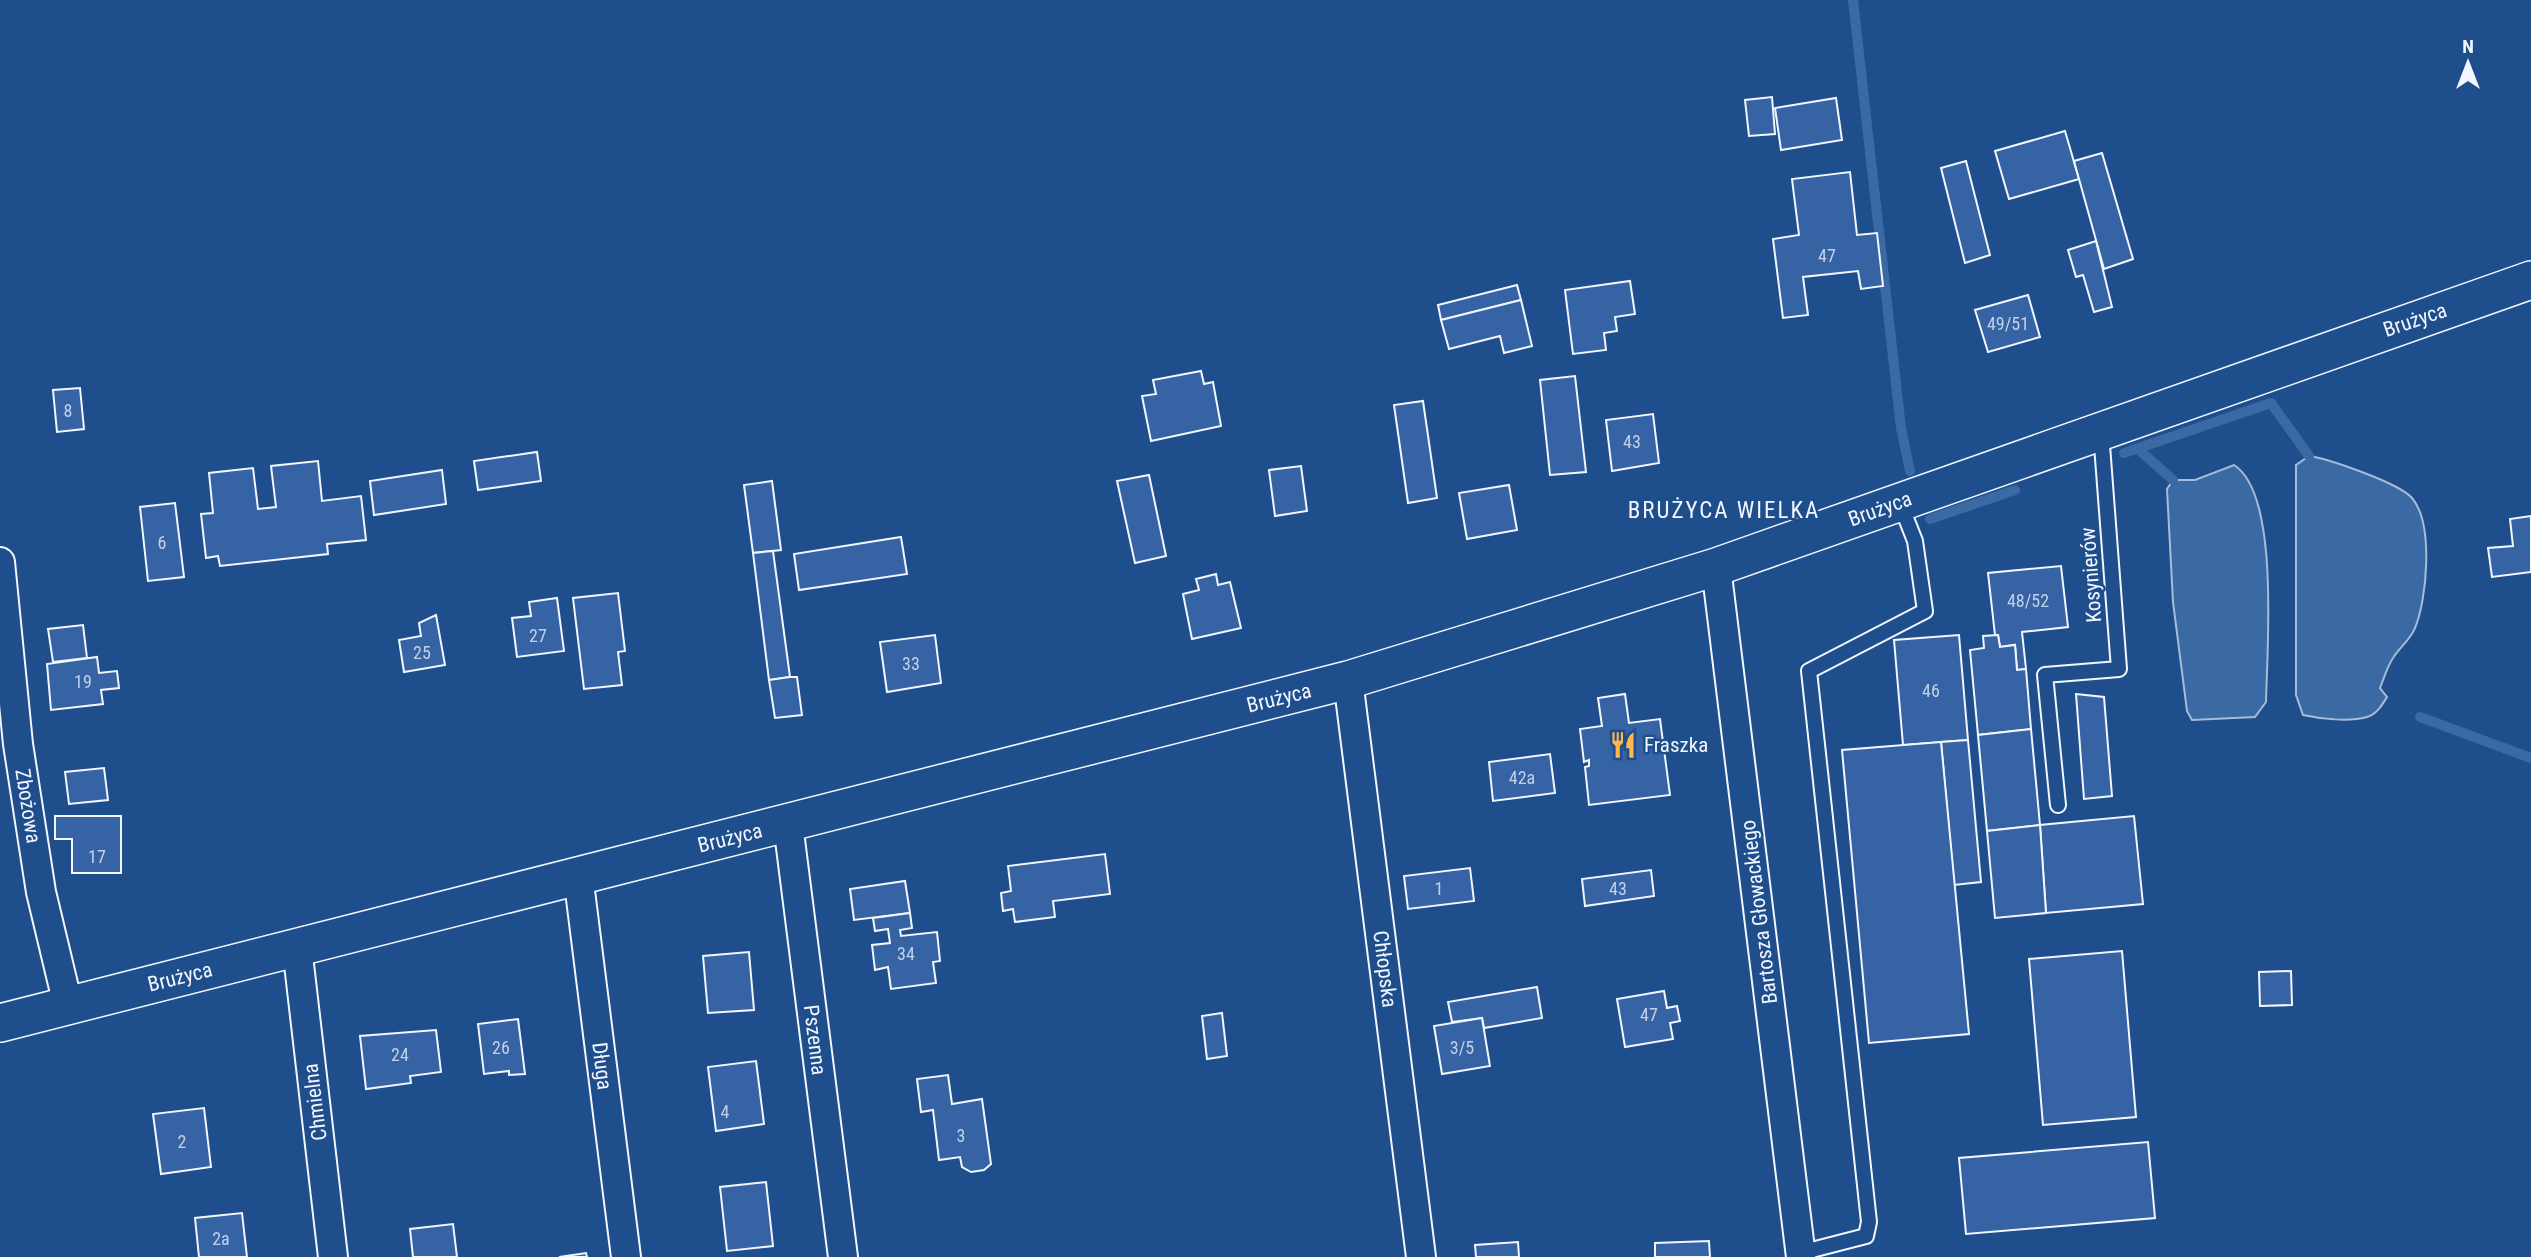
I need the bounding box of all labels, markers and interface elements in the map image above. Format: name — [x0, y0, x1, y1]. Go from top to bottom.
north arrow — [2433, 28, 2503, 98]
text: N — [2462, 35, 2474, 58]
house number: 47 — [1818, 245, 1836, 266]
street label: Brużyca — [2380, 298, 2450, 342]
house number: 49/51 — [1987, 313, 2029, 334]
house number: 8 — [64, 400, 72, 421]
house number: 43 — [1623, 431, 1641, 452]
street label: Brużyca — [1845, 487, 1915, 531]
district label: BRUŻYCA WIELKA — [1628, 497, 1820, 524]
street label: Kosynierów — [2076, 526, 2106, 623]
house number: 6 — [158, 532, 166, 553]
house number: 48/52 — [2007, 590, 2049, 611]
house number: 27 — [529, 625, 547, 646]
house number: 25 — [413, 642, 431, 663]
house number: 33 — [902, 653, 920, 674]
house number: 19 — [74, 671, 92, 692]
street label: Brużyca — [1244, 678, 1314, 718]
house number: 46 — [1922, 680, 1940, 701]
restaurant icon: Fraszka — [1608, 730, 1638, 760]
place label: Fraszka — [1644, 733, 1708, 757]
street label: Zbożowa — [10, 767, 46, 845]
house number: 42a — [1509, 767, 1535, 788]
street label: Brużyca — [695, 818, 765, 858]
street label: Bartosza Głowackiego — [1736, 819, 1782, 1005]
house number: 17 — [88, 846, 106, 867]
house number: 1 — [1435, 878, 1443, 899]
house number: 43 — [1609, 878, 1627, 899]
street label: Chłopska — [1368, 929, 1402, 1009]
house number: 34 — [897, 943, 915, 964]
street label: Brużyca — [145, 957, 215, 997]
street label: Pszenna — [799, 1004, 831, 1076]
house number: 47 — [1640, 1004, 1658, 1025]
house number: 26 — [492, 1037, 510, 1058]
house number: 3/5 — [1450, 1037, 1474, 1058]
street label: Długa — [587, 1041, 617, 1091]
house number: 24 — [391, 1044, 409, 1065]
street label: Chmielna — [298, 1062, 332, 1142]
house number: 4 — [721, 1101, 730, 1122]
house number: 3 — [957, 1125, 965, 1146]
house number: 2 — [178, 1131, 187, 1152]
house number: 2a — [212, 1228, 230, 1249]

